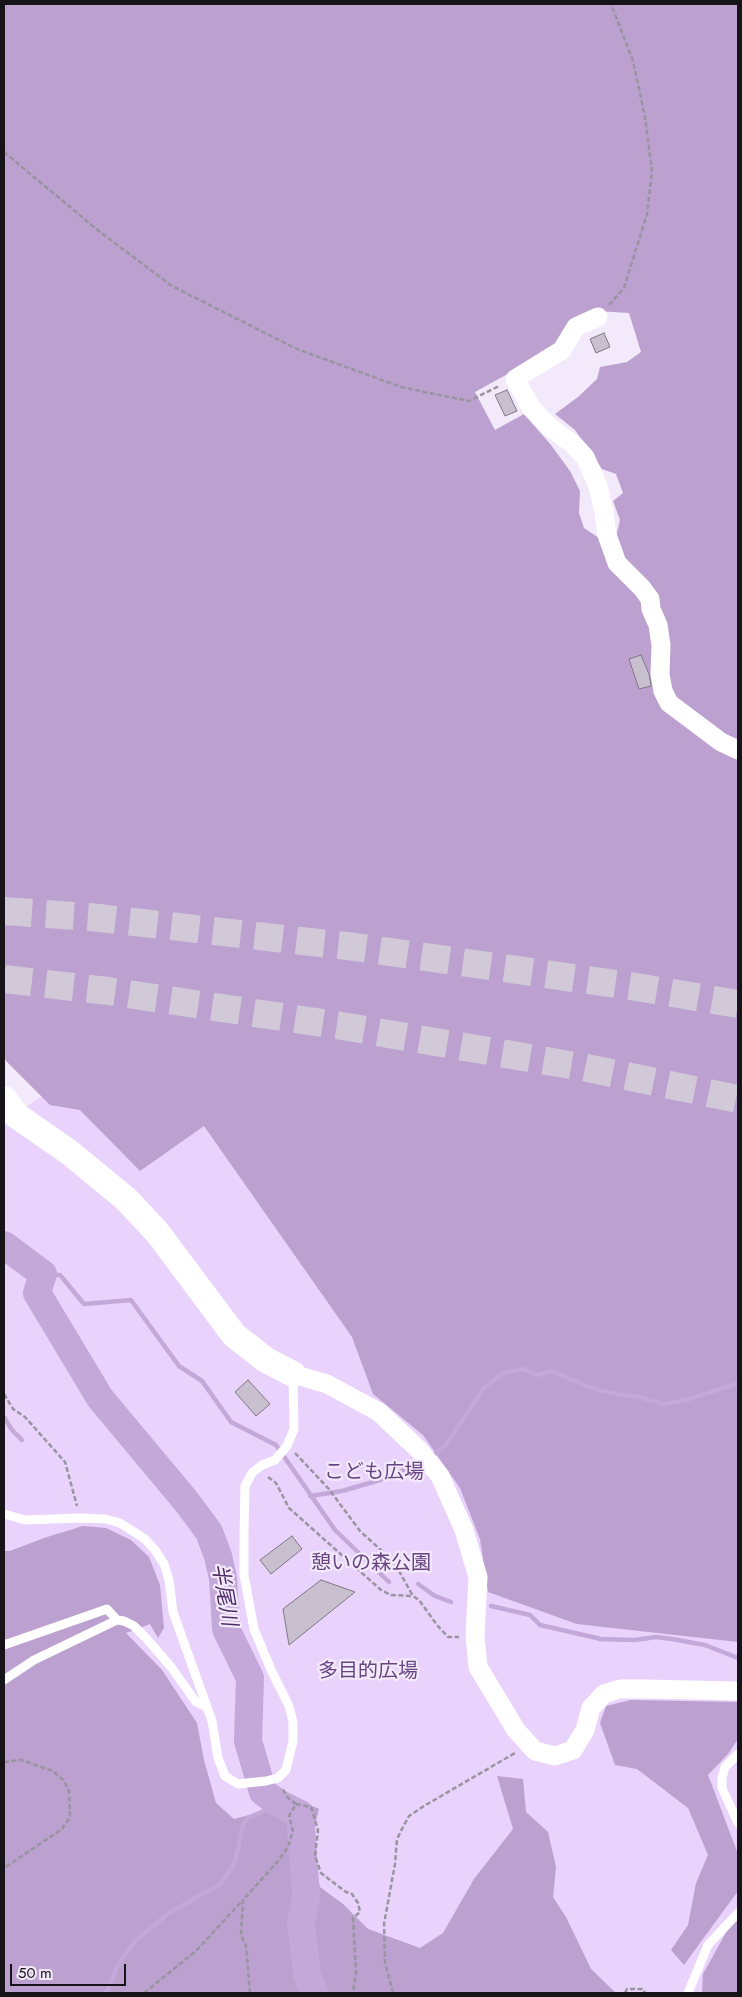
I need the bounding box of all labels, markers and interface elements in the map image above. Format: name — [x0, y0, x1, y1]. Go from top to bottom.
park label: こども広場 — [324, 1461, 424, 1485]
park label: 憩いの森公園 — [311, 1552, 431, 1576]
water label: 半尾川 — [205, 1562, 241, 1628]
park label: 多目的広場 — [318, 1660, 418, 1684]
scale bar — [12, 1954, 129, 1986]
text: 50 m — [18, 1962, 52, 1984]

